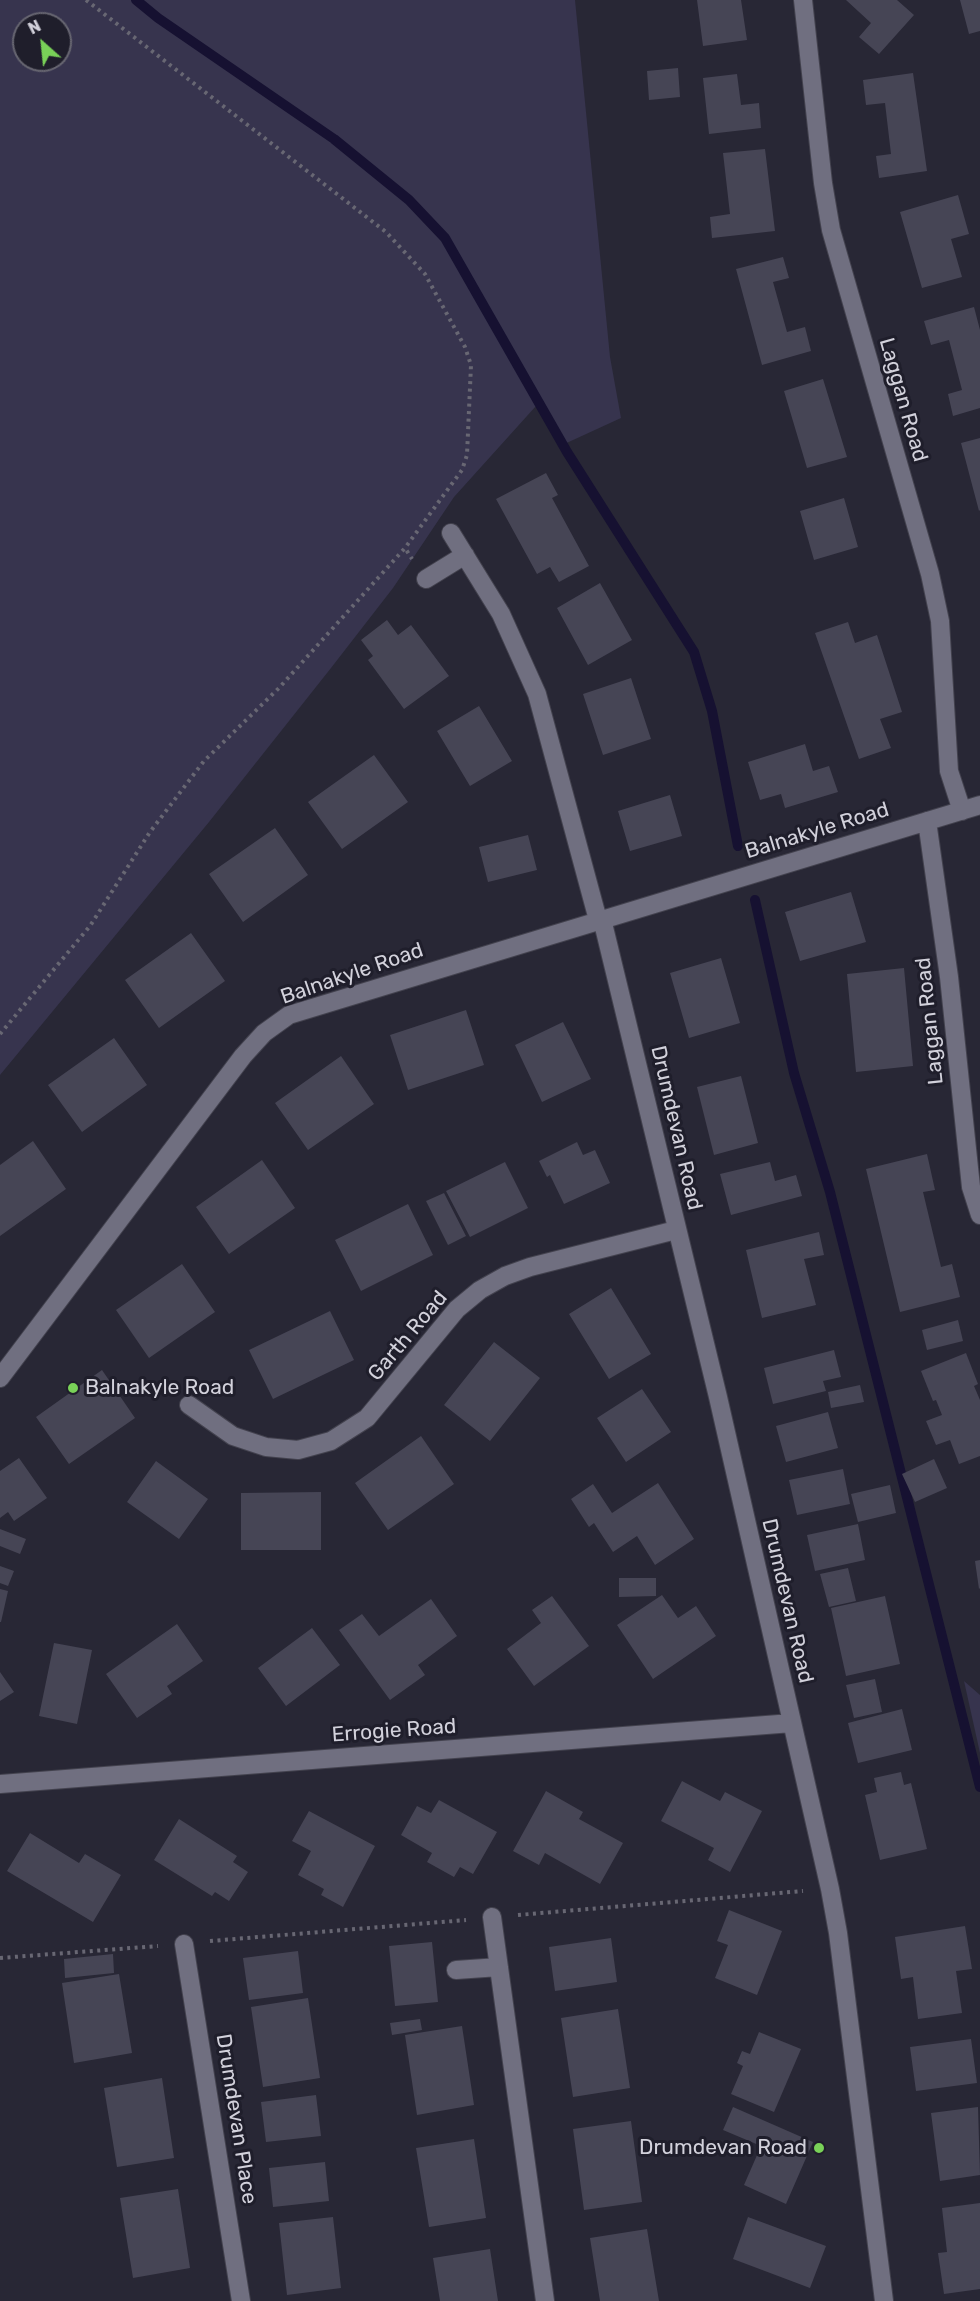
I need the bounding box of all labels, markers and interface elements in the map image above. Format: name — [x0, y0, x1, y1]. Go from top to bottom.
north arrow — [12, 12, 72, 72]
text: N — [25, 16, 44, 38]
street label: Laggan Road — [873, 335, 933, 465]
street label: Balnakyle Road — [742, 797, 892, 865]
street label: Balnakyle Road — [277, 938, 427, 1010]
street label: Laggan Road — [911, 956, 949, 1086]
street label: Drumdevan Road — [645, 1043, 707, 1213]
street label: Garth Road — [363, 1286, 453, 1386]
place label: Balnakyle Road — [85, 1375, 234, 1401]
marker: Balnakyle Road — [66, 1381, 80, 1395]
street label: Drumdevan Road — [756, 1516, 818, 1686]
street label: Errogie Road — [331, 1714, 457, 1748]
street label: Drumdevan Place — [210, 2032, 262, 2206]
place label: Drumdevan Road — [639, 2135, 807, 2161]
marker: Drumdevan Road — [812, 2141, 826, 2155]

